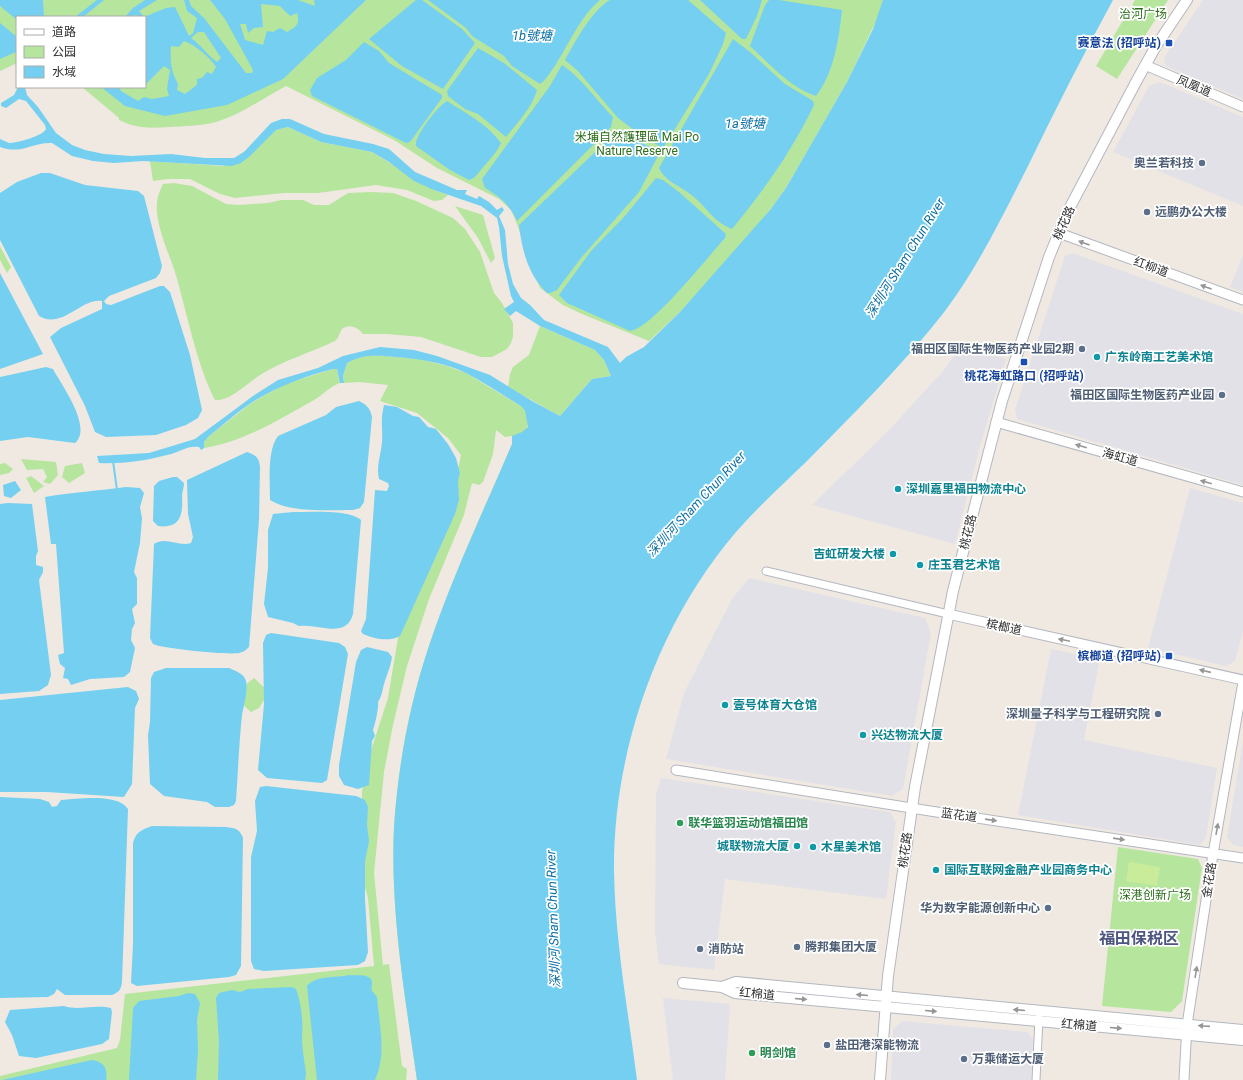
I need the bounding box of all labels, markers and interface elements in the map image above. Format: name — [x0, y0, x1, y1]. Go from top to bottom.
park label: 治河广场 — [1119, 7, 1167, 21]
legend — [16, 16, 146, 88]
text: 道路 — [52, 25, 76, 39]
water label: 1b號塘 — [512, 28, 554, 43]
place label: 赛意法 (招呼站) — [1078, 36, 1161, 50]
marker: 赛意法 (招呼站) — [1164, 38, 1174, 48]
text: 公园 — [52, 45, 76, 59]
text: 水域 — [52, 65, 76, 79]
street label: 凤凰道 — [1175, 73, 1213, 99]
water label: 1a號塘 — [725, 116, 767, 131]
park label: 米埔自然護理區 Mai Po Nature Reserve — [575, 130, 699, 158]
place label: 奥兰若科技 — [1134, 156, 1194, 170]
marker: 奥兰若科技 — [1197, 158, 1207, 168]
water label: 深圳河 Sham Chun River — [862, 195, 948, 320]
street label: 桃花路 — [1050, 204, 1078, 242]
place label: 远鹏办公大楼 — [1155, 205, 1227, 219]
marker: 远鹏办公大楼 — [1142, 207, 1152, 217]
one-way arrow — [1078, 239, 1090, 245]
street label: 红柳道 — [1132, 254, 1170, 280]
one-way arrow — [1200, 284, 1212, 290]
place label: 福田区国际生物医药产业园2期 — [911, 342, 1074, 356]
marker: 福田区国际生物医药产业园2期 — [1077, 344, 1087, 354]
place label: 广东岭南工艺美术馆 — [1105, 350, 1213, 364]
marker: 广东岭南工艺美术馆 — [1092, 352, 1102, 362]
marker: 桃花海虹路口 (招呼站) — [1019, 357, 1029, 367]
place label: 桃花海虹路口 (招呼站) — [964, 369, 1084, 383]
place label: 福田区国际生物医药产业园 — [1070, 388, 1214, 402]
marker: 福田区国际生物医药产业园 — [1217, 390, 1227, 400]
one-way arrow — [1074, 443, 1086, 449]
street label: 海虹道 — [1101, 445, 1139, 469]
water label: 深圳河 Sham Chun River — [644, 448, 749, 560]
one-way arrow — [1199, 479, 1211, 485]
place label: 深圳嘉里福田物流中心 — [906, 482, 1026, 496]
marker: 深圳嘉里福田物流中心 — [893, 484, 903, 494]
street label: 桃花路 — [957, 513, 979, 551]
place label: 吉虹研发大楼 — [813, 547, 885, 561]
marker: 吉虹研发大楼 — [888, 549, 898, 559]
place label: 庄玉君艺术馆 — [928, 558, 1000, 572]
marker: 庄玉君艺术馆 — [915, 560, 925, 570]
street label: 槟榔道 — [985, 616, 1023, 638]
one-way arrow — [1058, 637, 1070, 643]
place label: 槟榔道 (招呼站) — [1078, 649, 1161, 663]
marker: 槟榔道 (招呼站) — [1164, 651, 1174, 661]
one-way arrow — [1199, 668, 1211, 674]
place label: 壹号体育大仓馆 — [733, 698, 817, 712]
marker: 壹号体育大仓馆 — [720, 700, 730, 710]
place label: 深圳量子科学与工程研究院 — [1006, 707, 1150, 721]
marker: 深圳量子科学与工程研究院 — [1153, 709, 1163, 719]
place label: 兴达物流大厦 — [871, 728, 943, 742]
marker: 兴达物流大厦 — [858, 730, 868, 740]
street label: 蓝花道 — [940, 806, 978, 824]
place label: 联华篮羽运动馆福田馆 — [688, 816, 808, 830]
one-way arrow — [985, 817, 997, 823]
marker: 联华篮羽运动馆福田馆 — [675, 818, 685, 828]
one-way arrow — [1215, 823, 1221, 836]
street label: 桃花路 — [896, 831, 914, 869]
one-way arrow — [1113, 836, 1126, 842]
place label: 城联物流大厦 — [717, 839, 789, 853]
place label: 木星美术馆 — [821, 840, 881, 854]
marker: 城联物流大厦 — [792, 841, 802, 851]
marker: 木星美术馆 — [808, 842, 818, 852]
water label: 深圳河 Sham Chun River — [543, 849, 563, 988]
street label: 金花路 — [1199, 861, 1219, 899]
place label: 国际互联网金融产业园商务中心 — [944, 863, 1112, 877]
marker: 国际互联网金融产业园商务中心 — [931, 865, 941, 875]
park label: 深港创新广场 — [1119, 888, 1191, 902]
place label: 华为数字能源创新中心 — [920, 901, 1040, 915]
marker: 华为数字能源创新中心 — [1043, 903, 1053, 913]
district label: 福田保税区 — [1099, 929, 1179, 948]
place label: 腾邦集团大厦 — [805, 940, 877, 954]
place label: 消防站 — [708, 942, 744, 956]
marker: 腾邦集团大厦 — [792, 942, 802, 952]
marker: 消防站 — [695, 944, 705, 954]
one-way arrow — [1193, 966, 1199, 978]
street label: 红棉道 — [738, 985, 776, 1003]
one-way arrow — [856, 992, 868, 998]
one-way arrow — [795, 996, 807, 1002]
one-way arrow — [1013, 1006, 1025, 1013]
one-way arrow — [925, 1008, 937, 1014]
street label: 红棉道 — [1060, 1016, 1098, 1034]
one-way arrow — [1198, 1023, 1210, 1030]
one-way arrow — [1110, 1025, 1122, 1031]
place label: 盐田港深能物流 — [835, 1038, 919, 1052]
marker: 盐田港深能物流 — [822, 1040, 832, 1050]
place label: 明剑馆 — [760, 1046, 796, 1060]
marker: 明剑馆 — [747, 1048, 757, 1058]
place label: 万乘储运大厦 — [972, 1052, 1044, 1066]
marker: 万乘储运大厦 — [959, 1054, 969, 1064]

